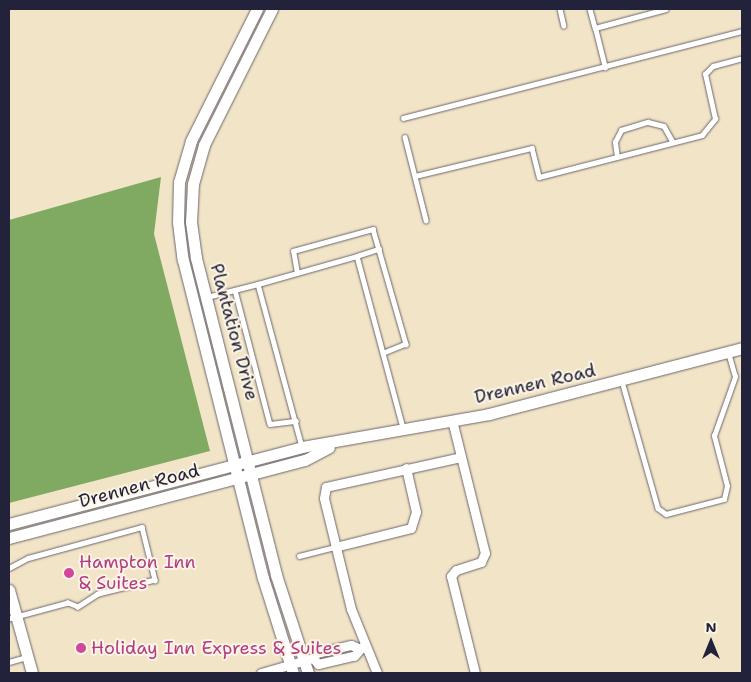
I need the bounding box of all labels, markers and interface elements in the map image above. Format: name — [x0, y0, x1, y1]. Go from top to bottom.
street label: Plantation Drive — [205, 261, 263, 403]
street label: Drennen Road — [472, 360, 598, 408]
street label: Drennen Road — [77, 460, 201, 512]
place label: Hampton Inn & Suites — [79, 552, 195, 594]
marker: Hampton Inn & Suites — [63, 567, 75, 579]
north arrow — [686, 617, 736, 667]
text: N — [705, 618, 717, 636]
place label: Holiday Inn Express & Suites — [91, 637, 341, 659]
marker: Holiday Inn Express & Suites — [75, 642, 87, 654]

